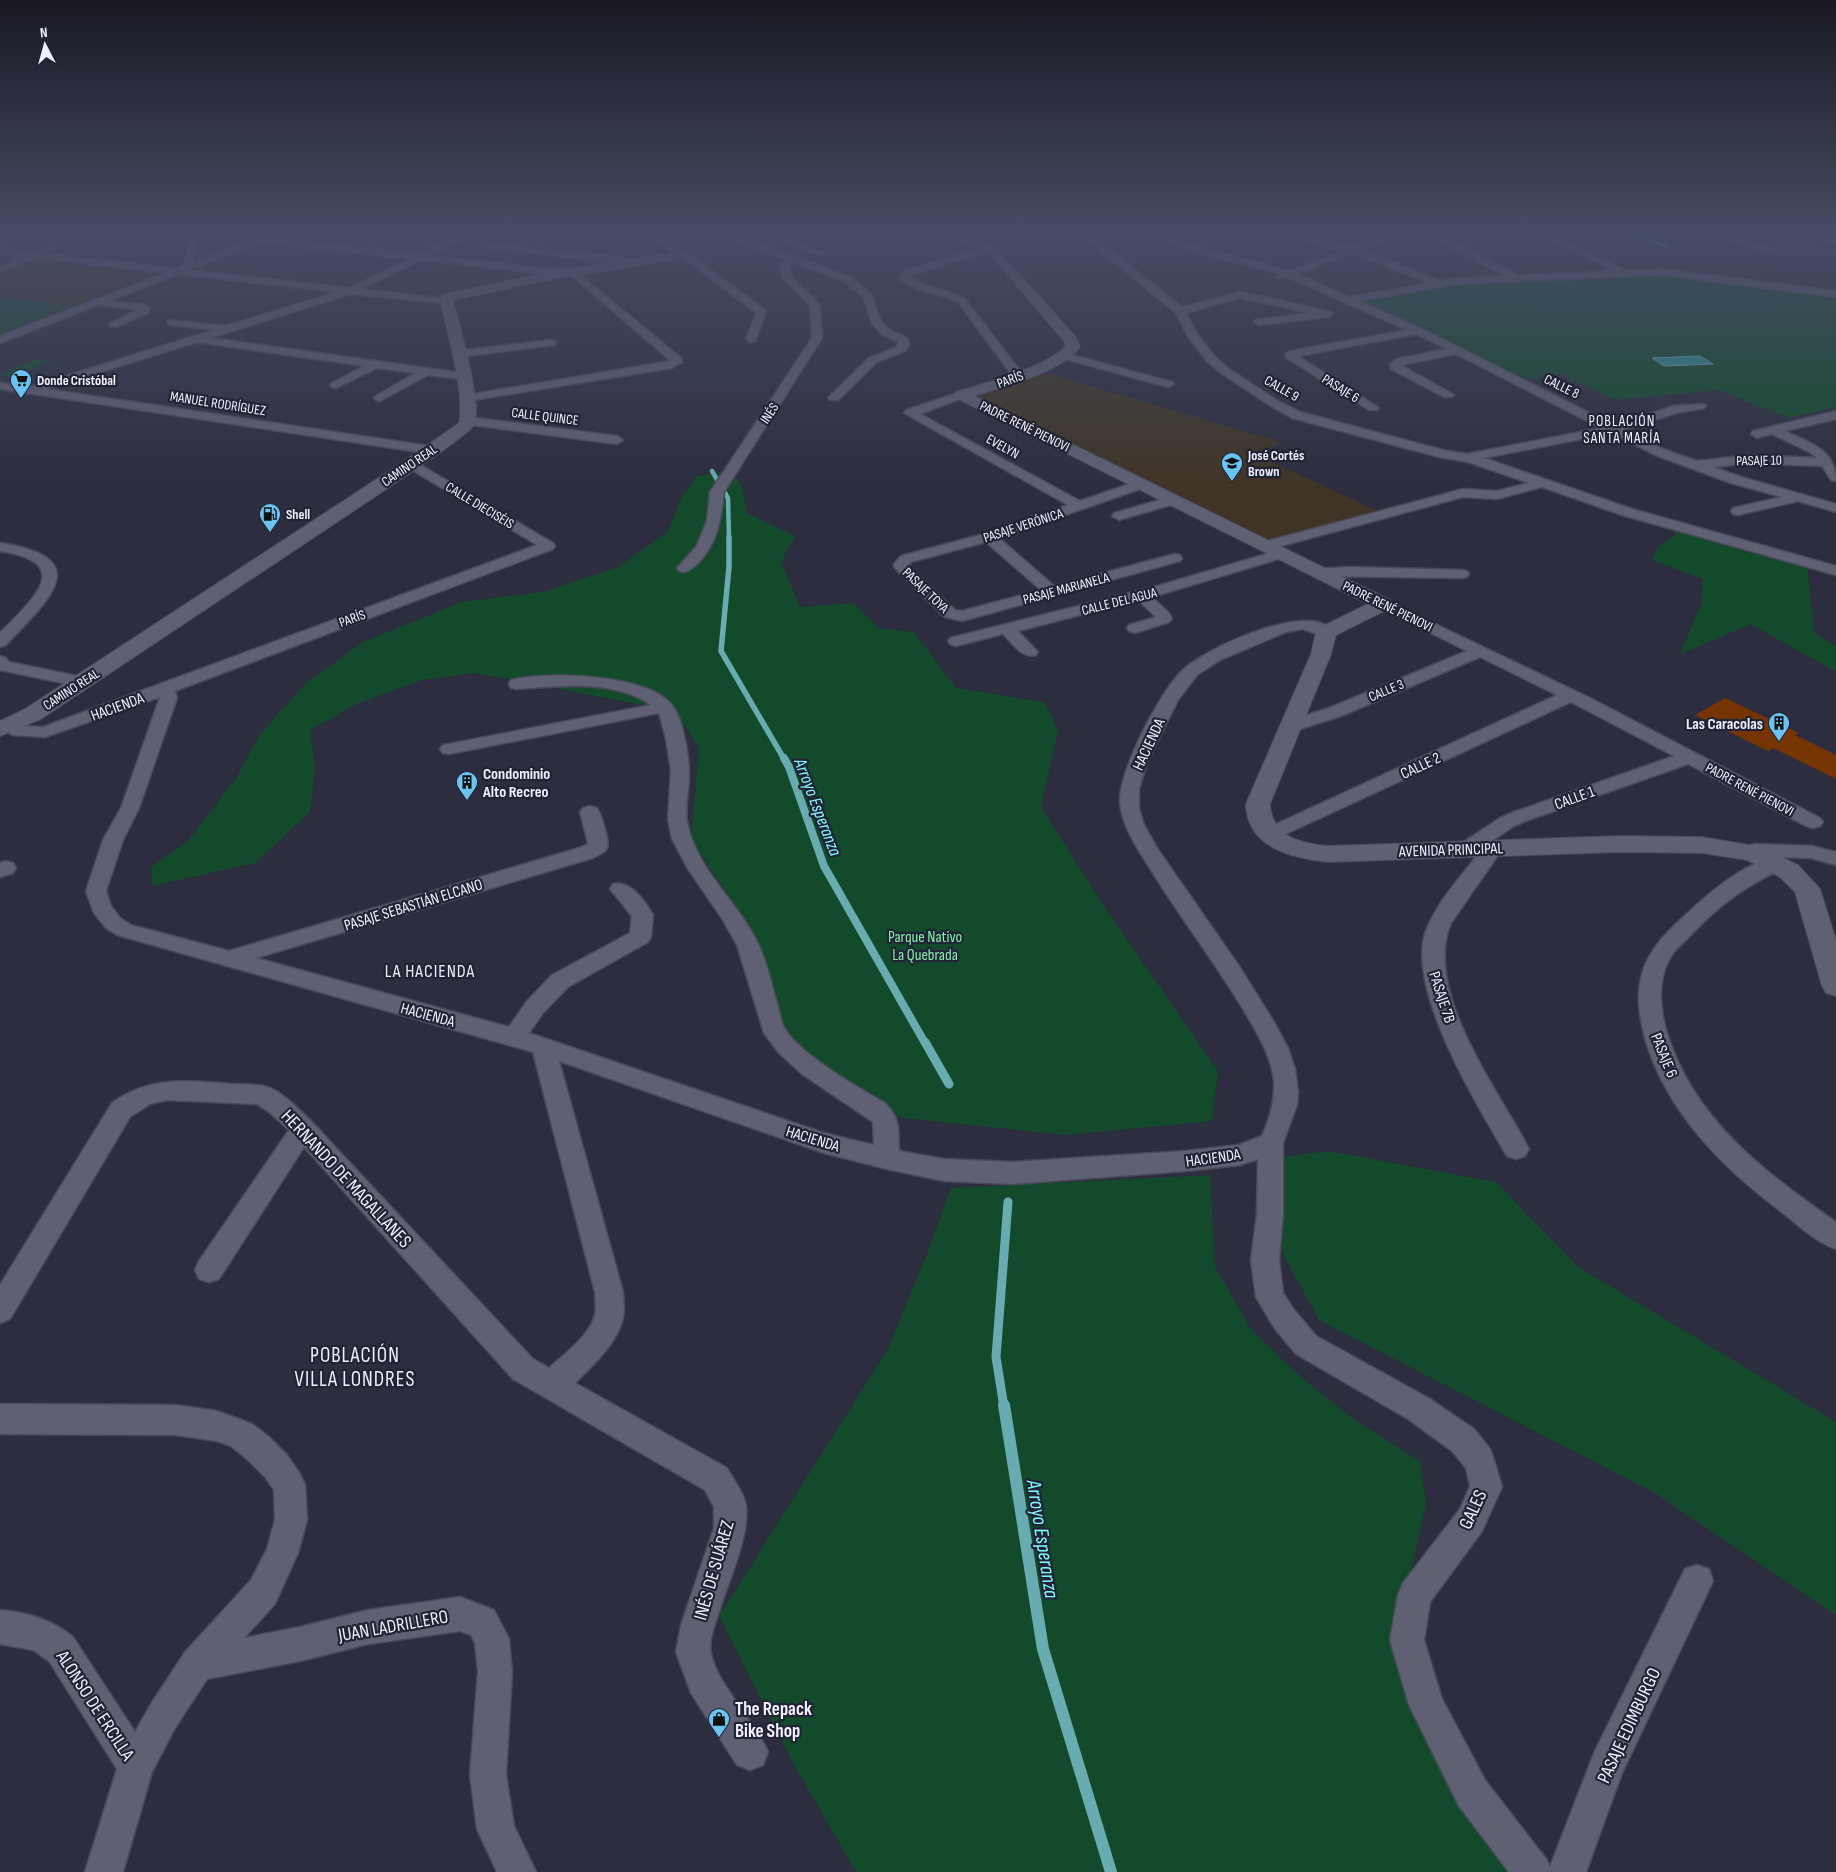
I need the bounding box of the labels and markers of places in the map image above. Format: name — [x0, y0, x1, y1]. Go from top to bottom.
supermarket icon: Donde Cristóbal — [9, 368, 33, 399]
place label: Donde Cristóbal — [37, 372, 116, 389]
place label: José Cortés Brown — [1247, 447, 1304, 480]
school or university icon: José Cortés Brown — [1220, 451, 1244, 482]
fuel station icon: Shell — [258, 502, 282, 533]
place label: Shell — [286, 506, 310, 523]
building icon: Las Caracolas — [1767, 711, 1791, 742]
place label: Las Caracolas — [1686, 715, 1763, 734]
place label: Condominio Alto Recreo — [482, 765, 550, 802]
building icon: Condominio Alto Recreo — [455, 770, 479, 801]
place label: The Repack Bike Shop — [735, 1698, 812, 1743]
shop icon: The Repack Bike Shop — [707, 1707, 731, 1738]

